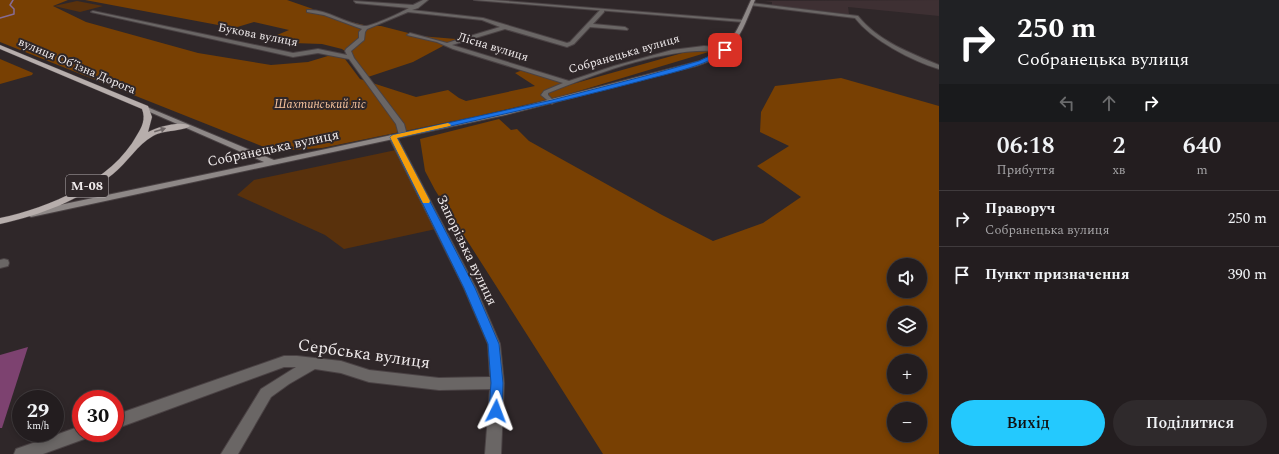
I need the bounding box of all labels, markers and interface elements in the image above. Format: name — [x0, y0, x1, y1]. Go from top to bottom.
text: 250 m — [1017, 7, 1096, 50]
icon: right — [951, 16, 1003, 68]
street label: Букова вулиця — [216, 18, 300, 52]
street label: Лісна вулиця — [455, 27, 531, 67]
street label: Собранецька вулиця — [566, 29, 682, 79]
street label: вулиця Обʼїзна Дорога — [15, 33, 139, 99]
pin — [708, 33, 742, 67]
icon: arrive — [714, 39, 736, 61]
text: Собранецька вулиця — [1017, 46, 1189, 73]
icon: left — [1056, 92, 1078, 114]
icon: ahead — [1098, 92, 1120, 114]
icon: right — [1140, 92, 1162, 114]
park label: Шахтинський ліс — [274, 95, 366, 114]
street label: Собранецька вулиця — [205, 124, 341, 172]
one-way arrow — [154, 127, 166, 133]
text: 06:18 — [997, 128, 1055, 164]
text: 2 — [1112, 128, 1125, 164]
text: 640 — [1183, 128, 1221, 164]
text: Прибуття — [997, 160, 1055, 180]
text: хв — [1112, 160, 1125, 180]
text: m — [1197, 160, 1208, 180]
road number: М-08 — [66, 175, 108, 197]
street label: Запорізька вулиця — [431, 191, 503, 309]
text: Праворуч — [985, 197, 1055, 220]
text: 250 m — [1228, 207, 1267, 230]
icon: right — [951, 208, 973, 230]
text: Собранецька вулиця — [985, 220, 1109, 240]
map controls — [887, 258, 927, 442]
button: sound — [887, 258, 927, 298]
text: Пункт призначення — [985, 263, 1130, 286]
text: 390 m — [1228, 263, 1267, 286]
icon: arrive — [951, 264, 973, 286]
button: layers — [887, 306, 927, 346]
street label: Сербська вулиця — [296, 332, 432, 376]
button: + — [887, 354, 927, 394]
speed limit sign: 30 — [72, 390, 124, 442]
position arrow — [475, 390, 517, 432]
text: 29 — [27, 396, 49, 426]
button: Вихід — [951, 400, 1105, 446]
button: Поділитися — [1113, 400, 1267, 446]
button: − — [887, 402, 927, 442]
text: km/h — [27, 418, 49, 434]

